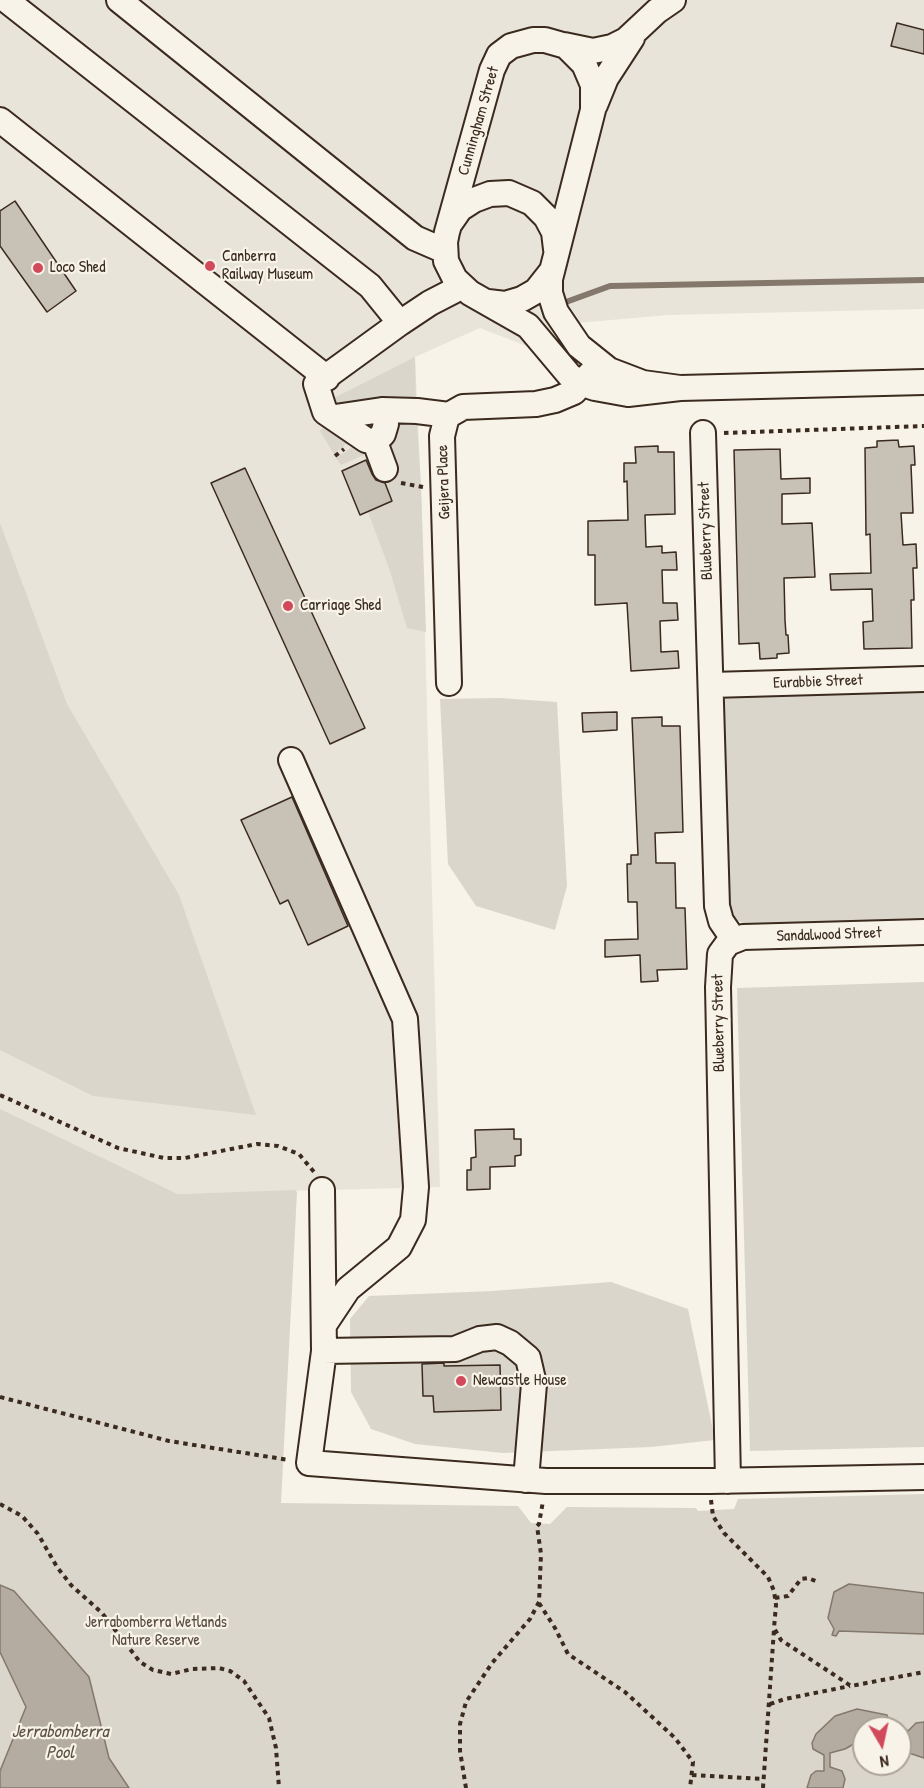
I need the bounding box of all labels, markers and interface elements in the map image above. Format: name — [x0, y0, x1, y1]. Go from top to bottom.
street label: Cunningham Street — [454, 64, 504, 178]
place label: Canberra Railway Museum — [222, 247, 313, 285]
place label: Loco Shed — [50, 258, 105, 278]
marker: Canberra Railway Museum — [203, 259, 217, 273]
marker: Loco Shed — [31, 261, 45, 275]
street label: Geijera Place — [433, 444, 455, 520]
street label: Blueberry Street — [695, 482, 717, 580]
place label: Carriage Shed — [300, 596, 381, 616]
marker: Carriage Shed — [281, 599, 295, 613]
street label: Eurabbie Street — [773, 671, 863, 693]
street label: Sandalwood Street — [776, 924, 882, 946]
street label: Blueberry Street — [709, 974, 729, 1072]
place label: Newcastle House — [473, 1371, 567, 1391]
marker: Newcastle House — [454, 1374, 468, 1388]
park label: Jerrabomberra Wetlands Nature Reserve — [85, 1613, 227, 1651]
north arrow — [852, 1716, 912, 1776]
water label: Jerrabomberra Pool — [11, 1721, 109, 1764]
text: N — [879, 1750, 890, 1773]

